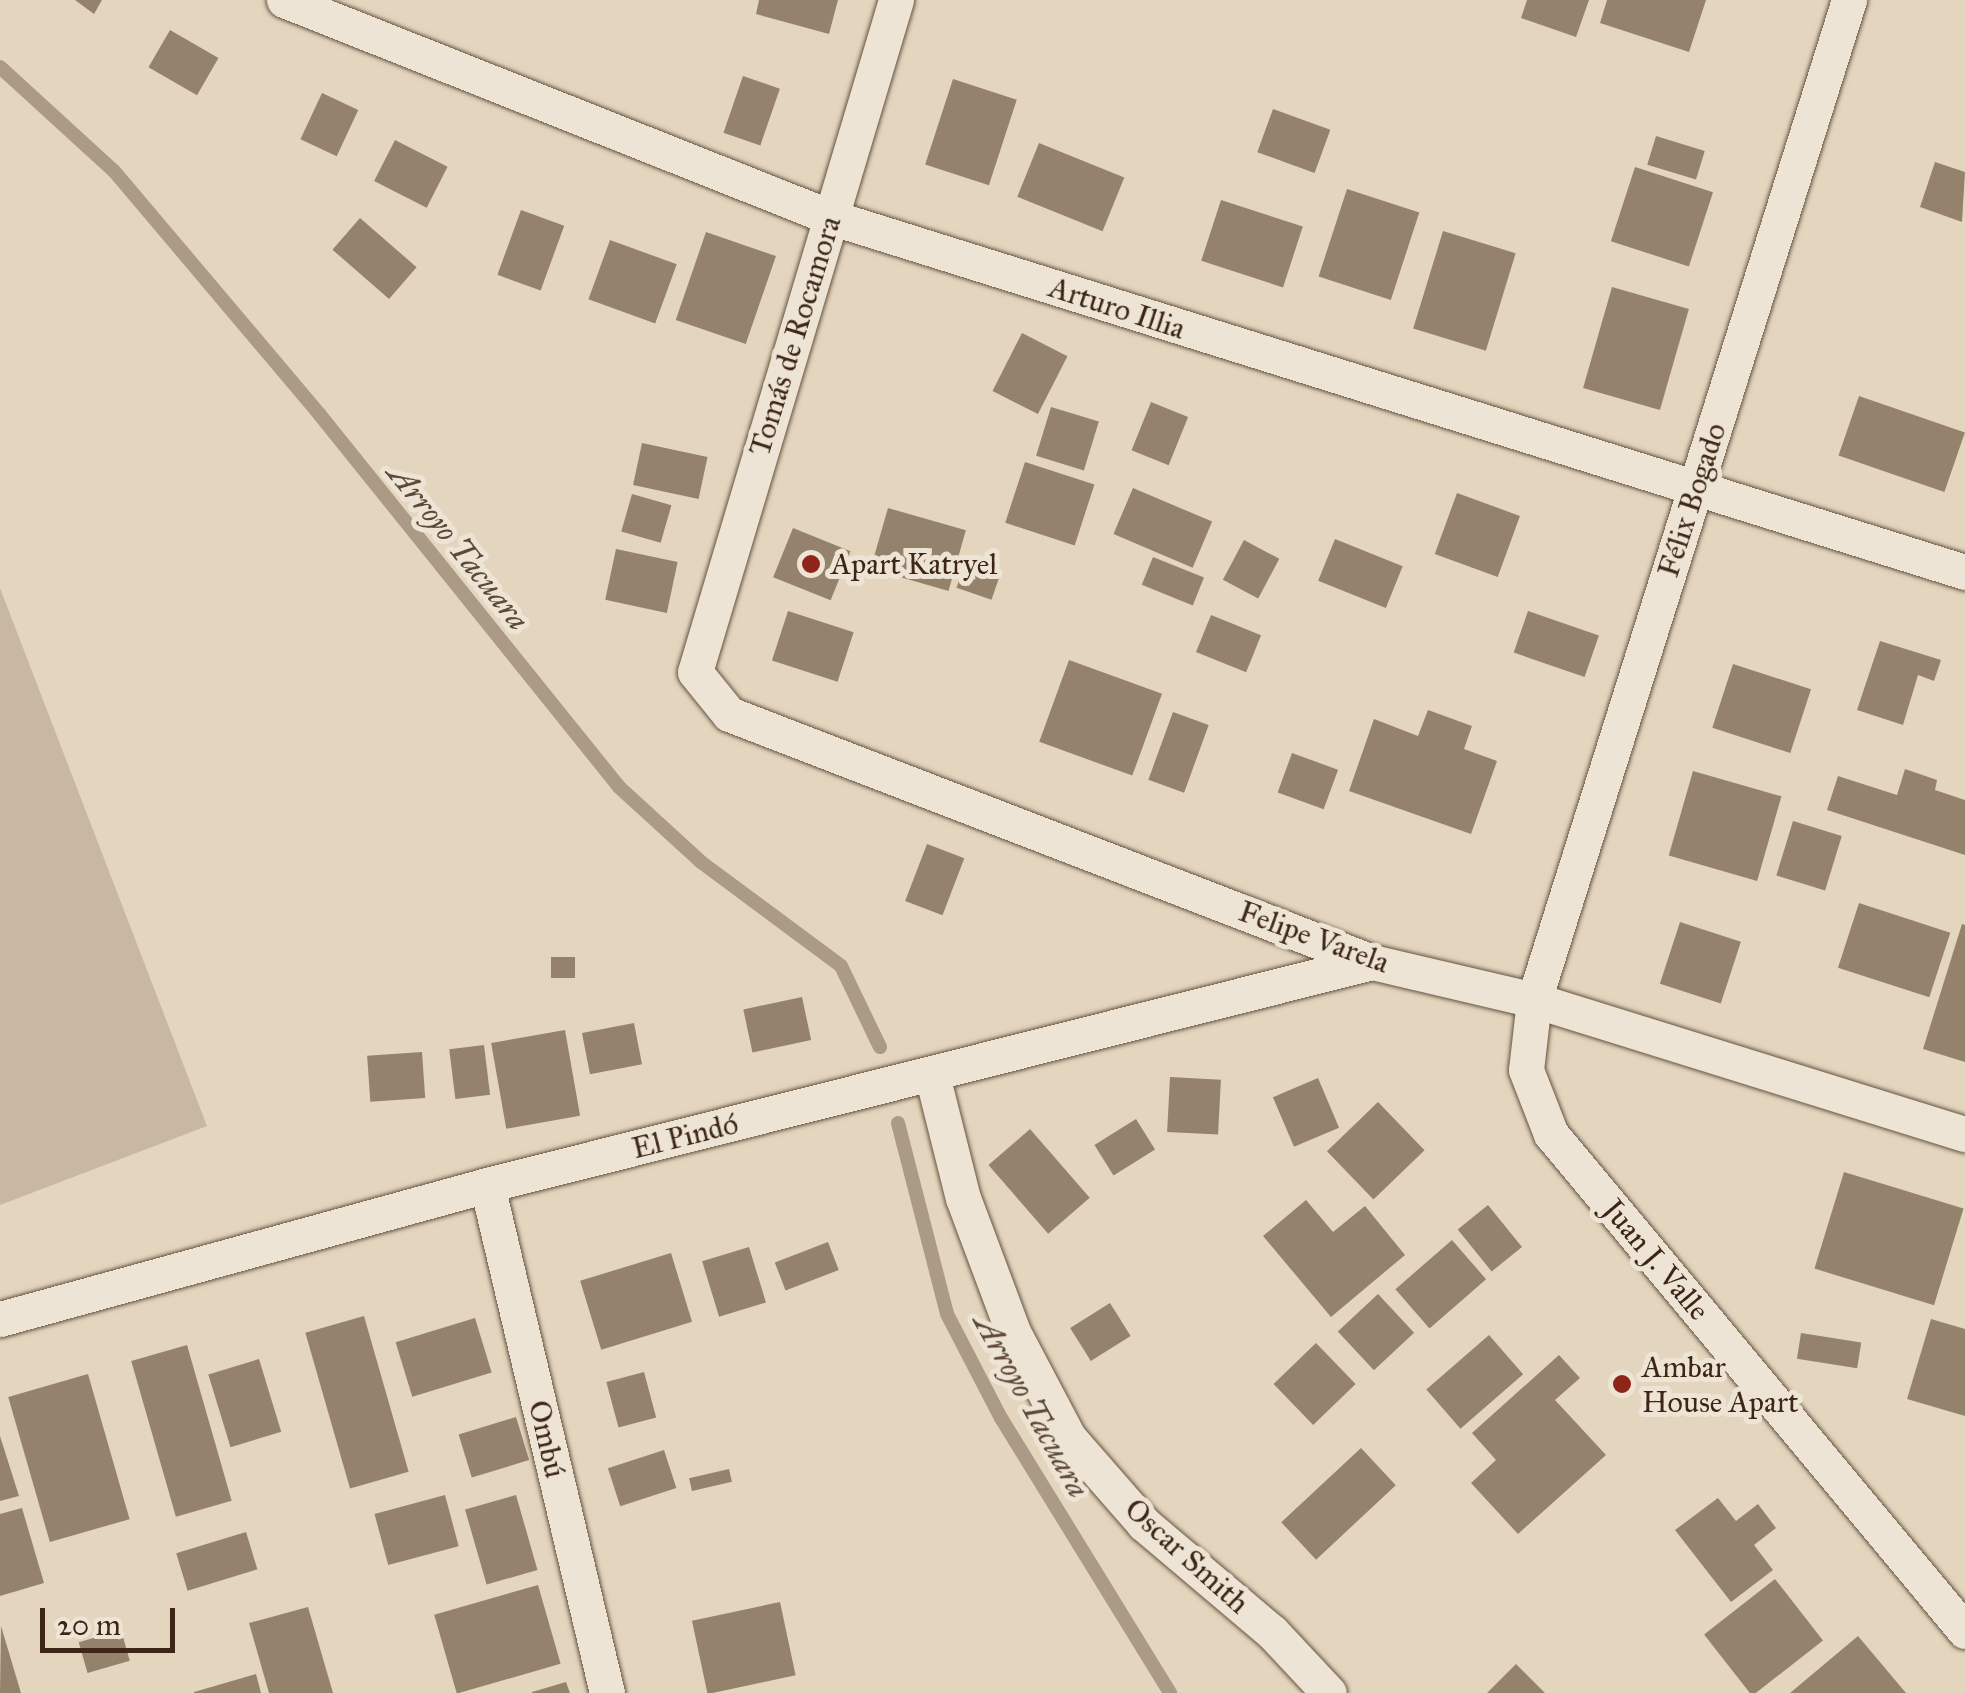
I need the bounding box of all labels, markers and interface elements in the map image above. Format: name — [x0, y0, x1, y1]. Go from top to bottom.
street label: Tomás de Rocamora — [741, 212, 849, 460]
street label: Arturo Illia — [1044, 269, 1190, 347]
street label: Félix Bogado — [1650, 418, 1734, 582]
water label: Arroyo Tacuara — [379, 456, 537, 638]
place label: Apart Katryel — [831, 546, 997, 582]
marker: Apart Katryel — [800, 553, 822, 575]
street label: Felipe Varela — [1234, 893, 1394, 981]
street label: El Pindó — [628, 1105, 742, 1167]
street label: Juan J. Valle — [1595, 1192, 1717, 1328]
water label: Arroyo Tacuara — [965, 1308, 1097, 1504]
place label: Ambar House Apart — [1642, 1349, 1799, 1420]
marker: Ambar House Apart — [1611, 1373, 1633, 1395]
street label: Ombú — [521, 1397, 573, 1481]
street label: Oscar Smith — [1117, 1491, 1257, 1621]
scale bar — [45, 1588, 180, 1650]
text: 20 m — [57, 1607, 121, 1643]

